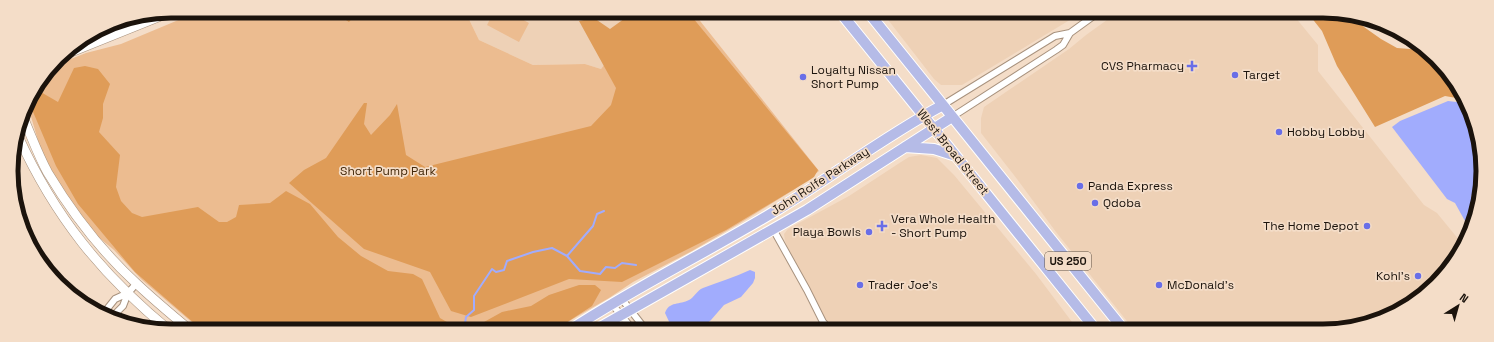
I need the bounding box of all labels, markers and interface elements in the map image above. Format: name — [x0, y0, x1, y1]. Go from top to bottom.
place label: CVS Pharmacy — [1101, 58, 1184, 74]
marker: CVS Pharmacy — [1187, 61, 1197, 71]
place label: Loyalty Nissan Short Pump — [811, 62, 896, 92]
place label: Target — [1243, 67, 1280, 83]
marker: Target — [1230, 70, 1240, 80]
marker: Loyalty Nissan Short Pump — [798, 72, 808, 82]
street label: West Broad Street — [913, 106, 993, 198]
place label: Hobby Lobby — [1287, 124, 1365, 140]
marker: Hobby Lobby — [1274, 127, 1284, 137]
street label: John Rolfe Parkway — [768, 143, 872, 219]
park label: Short Pump Park — [340, 163, 436, 179]
place label: Panda Express — [1088, 178, 1173, 194]
marker: Panda Express — [1075, 181, 1085, 191]
place label: Qdoba — [1103, 195, 1141, 211]
marker: Qdoba — [1090, 198, 1100, 208]
place label: Vera Whole Health - Short Pump — [891, 211, 995, 241]
place label: The Home Depot — [1263, 218, 1359, 234]
marker: Vera Whole Health - Short Pump — [876, 220, 888, 232]
marker: The Home Depot — [1362, 221, 1372, 231]
place label: Playa Bowls — [793, 224, 861, 240]
marker: Playa Bowls — [864, 227, 874, 237]
road number: US 250 — [1045, 252, 1091, 270]
place label: Kohl's — [1376, 268, 1410, 284]
marker: Kohl's — [1413, 271, 1423, 281]
place label: Trader Joe's — [868, 277, 938, 293]
place label: McDonald's — [1167, 277, 1234, 293]
marker: Trader Joe's — [855, 280, 865, 290]
marker: McDonald's — [1154, 280, 1164, 290]
north arrow — [1438, 286, 1478, 326]
text: N — [1457, 290, 1471, 306]

